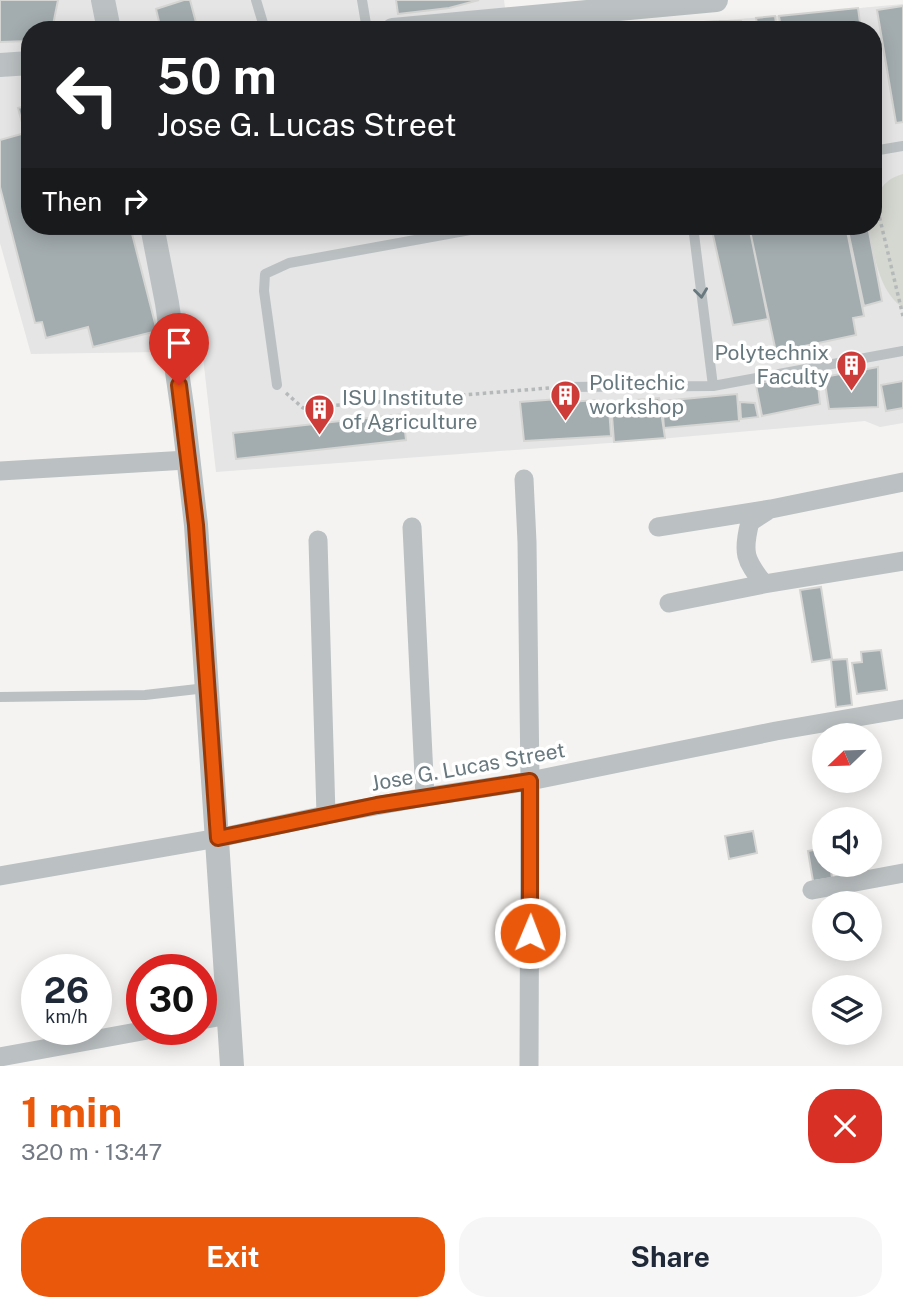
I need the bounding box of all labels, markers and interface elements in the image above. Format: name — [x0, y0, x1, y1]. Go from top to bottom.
text: 50 m — [157, 47, 277, 105]
icon: left — [42, 49, 133, 140]
text: Jose G. Lucas Street — [157, 106, 457, 143]
icon: right — [116, 182, 154, 220]
text: Then — [42, 186, 102, 217]
one-way arrow — [694, 288, 709, 299]
pin — [149, 313, 209, 385]
icon: arrive — [160, 324, 198, 362]
place label: Polytechnix Faculty — [714, 340, 829, 389]
building icon: Polytechnix Faculty — [835, 348, 869, 392]
place label: Politechic workshop — [589, 370, 685, 419]
building icon: Politechic workshop — [549, 378, 583, 422]
place label: ISU Institute of Agriculture — [342, 385, 478, 434]
building icon: ISU Institute of Agriculture — [302, 393, 336, 437]
north arrow — [812, 723, 882, 793]
map controls — [812, 723, 882, 1045]
street label: Jose G. Lucas Street — [369, 737, 567, 796]
button: sound — [812, 807, 882, 877]
button: search — [812, 891, 882, 961]
position arrow — [493, 896, 567, 970]
speed limit sign: 30 — [126, 954, 217, 1045]
text: 26 — [44, 970, 89, 1011]
button: layers — [812, 975, 882, 1045]
text: km/h — [45, 1006, 88, 1027]
text: 1 min — [21, 1087, 122, 1136]
button: close — [808, 1089, 882, 1163]
text: 320 m · 13:47 — [21, 1138, 162, 1165]
button: Exit — [21, 1217, 445, 1297]
button: Share — [459, 1217, 882, 1297]

